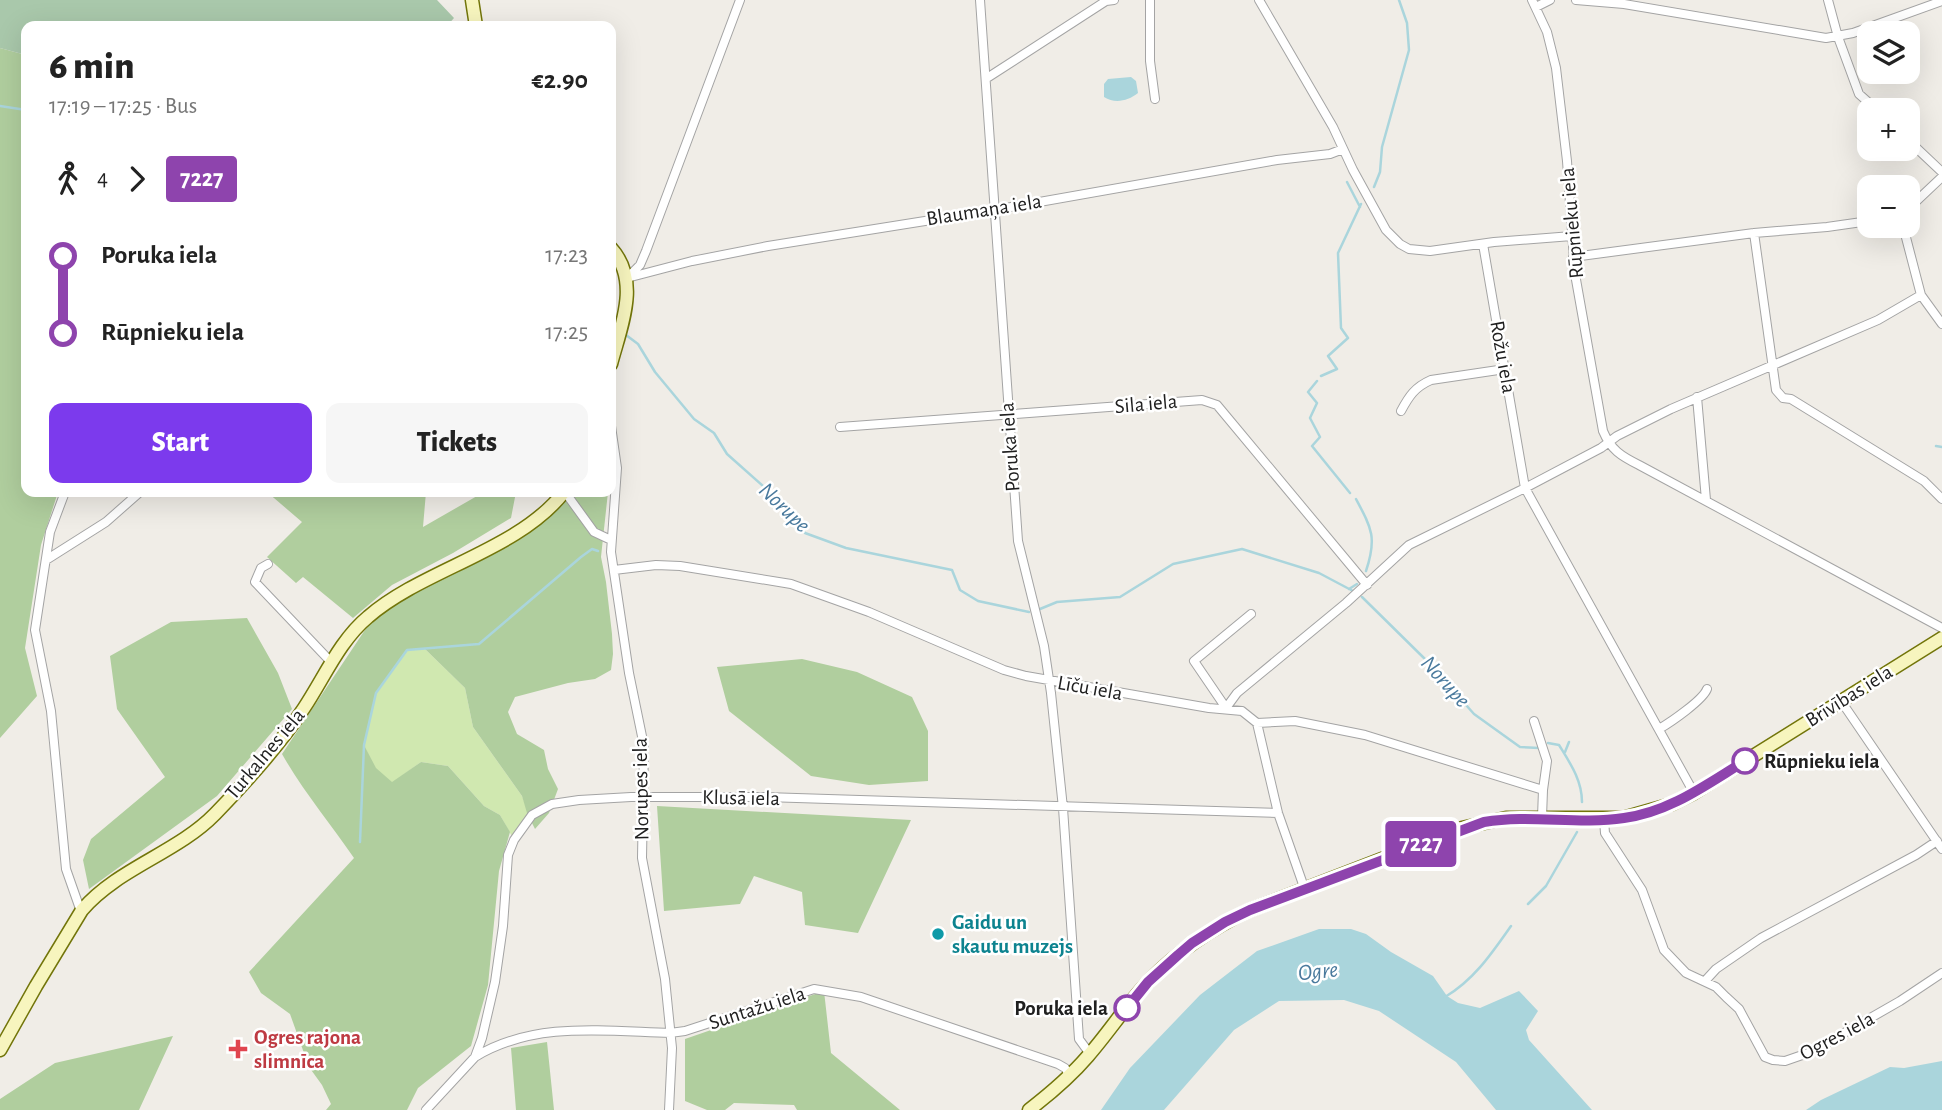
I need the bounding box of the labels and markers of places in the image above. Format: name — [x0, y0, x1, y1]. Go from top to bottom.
marker: Rūpnieku iela — [1732, 748, 1758, 774]
place label: Rūpnieku iela — [1764, 751, 1880, 772]
place label: Gaidu un skautu muzejs — [952, 912, 1073, 957]
marker: Gaidu un skautu muzejs — [930, 926, 946, 942]
marker: Poruka iela — [1114, 995, 1140, 1021]
place label: Poruka iela — [1014, 998, 1108, 1019]
place label: Ogres rajona slimnīca — [254, 1027, 361, 1072]
marker: Ogres rajona slimnīca — [228, 1039, 248, 1059]

